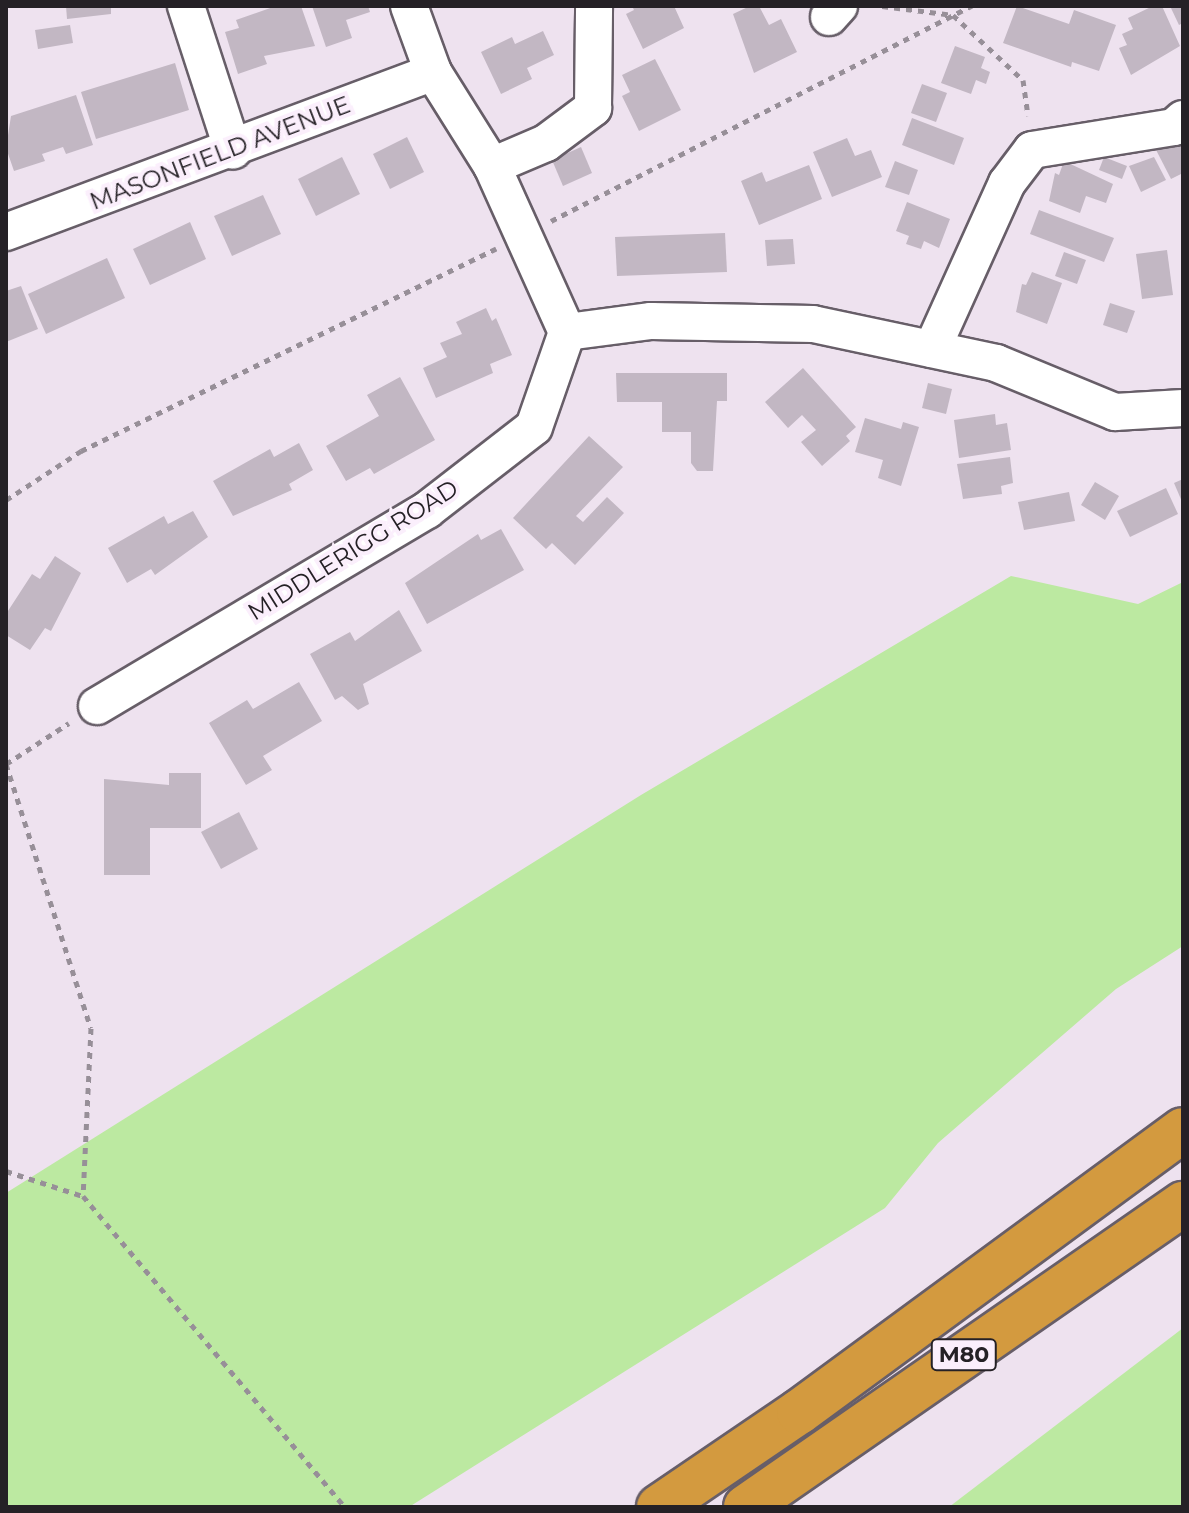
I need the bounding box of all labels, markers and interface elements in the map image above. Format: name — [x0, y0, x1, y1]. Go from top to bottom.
street label: MASONFIELD AVENUE — [86, 90, 354, 216]
street label: MIDDLERIGG ROAD — [243, 474, 463, 626]
road number: M80 — [930, 1337, 998, 1373]

